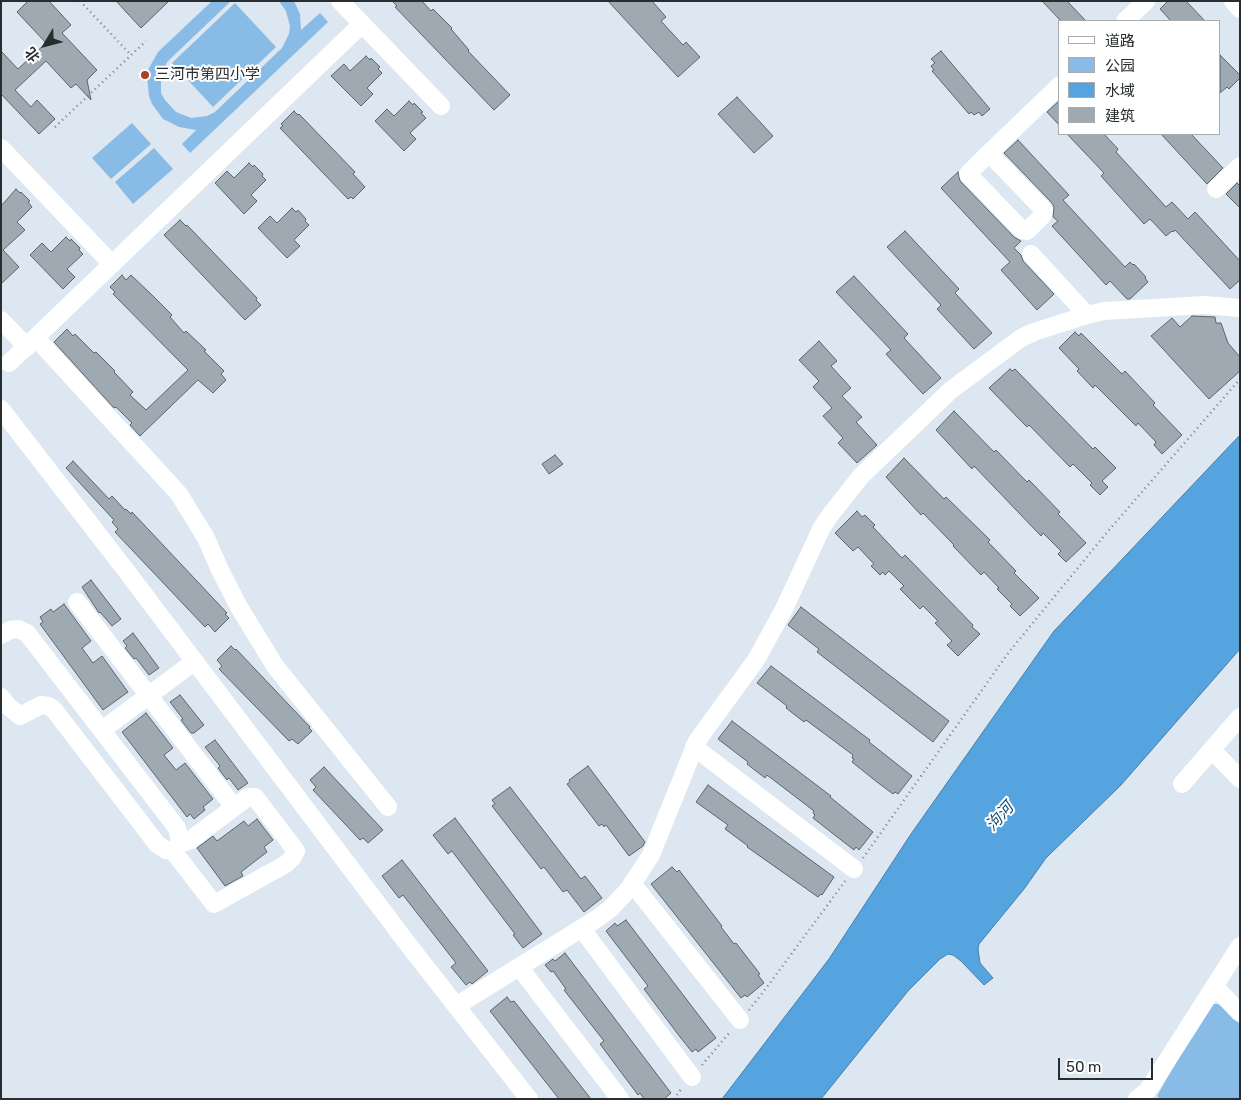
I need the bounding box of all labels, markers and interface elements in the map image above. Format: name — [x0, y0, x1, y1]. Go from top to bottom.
north arrow — [20, 20, 70, 70]
legend — [1058, 20, 1221, 135]
text: 道路 — [1105, 32, 1135, 50]
text: 北 — [22, 44, 44, 65]
text: 公园 — [1105, 57, 1135, 75]
place label: 三河市第四小学 — [155, 66, 260, 84]
marker: 三河市第四小学 — [139, 69, 151, 81]
text: 水域 — [1105, 82, 1135, 100]
text: 建筑 — [1105, 107, 1135, 125]
water label: 泃河 — [982, 799, 1018, 835]
scale bar — [1061, 1048, 1156, 1080]
text: 50 m — [1066, 1058, 1101, 1076]

